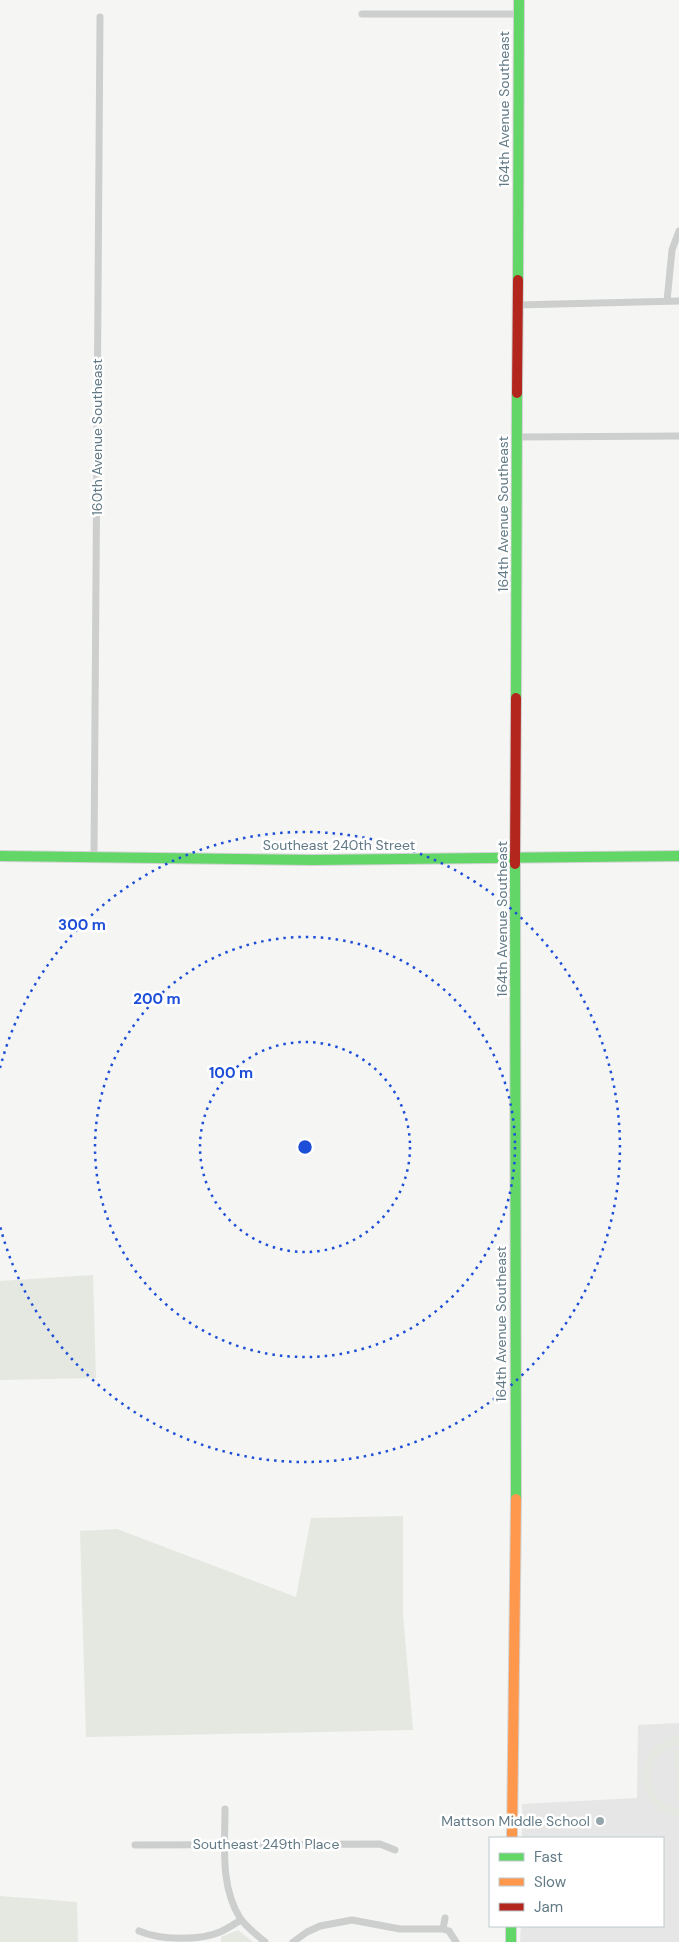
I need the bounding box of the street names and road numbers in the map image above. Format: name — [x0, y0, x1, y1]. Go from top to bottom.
street label: 164th Avenue Southeast — [495, 31, 513, 187]
street label: 160th Avenue Southeast — [88, 358, 106, 516]
street label: 164th Avenue Southeast — [494, 436, 512, 592]
street label: Southeast 240th Street — [263, 836, 415, 854]
street label: 164th Avenue Southeast — [493, 841, 511, 997]
street label: 164th Avenue Southeast — [492, 1246, 510, 1402]
street label: Southeast 249th Place — [193, 1835, 339, 1853]

